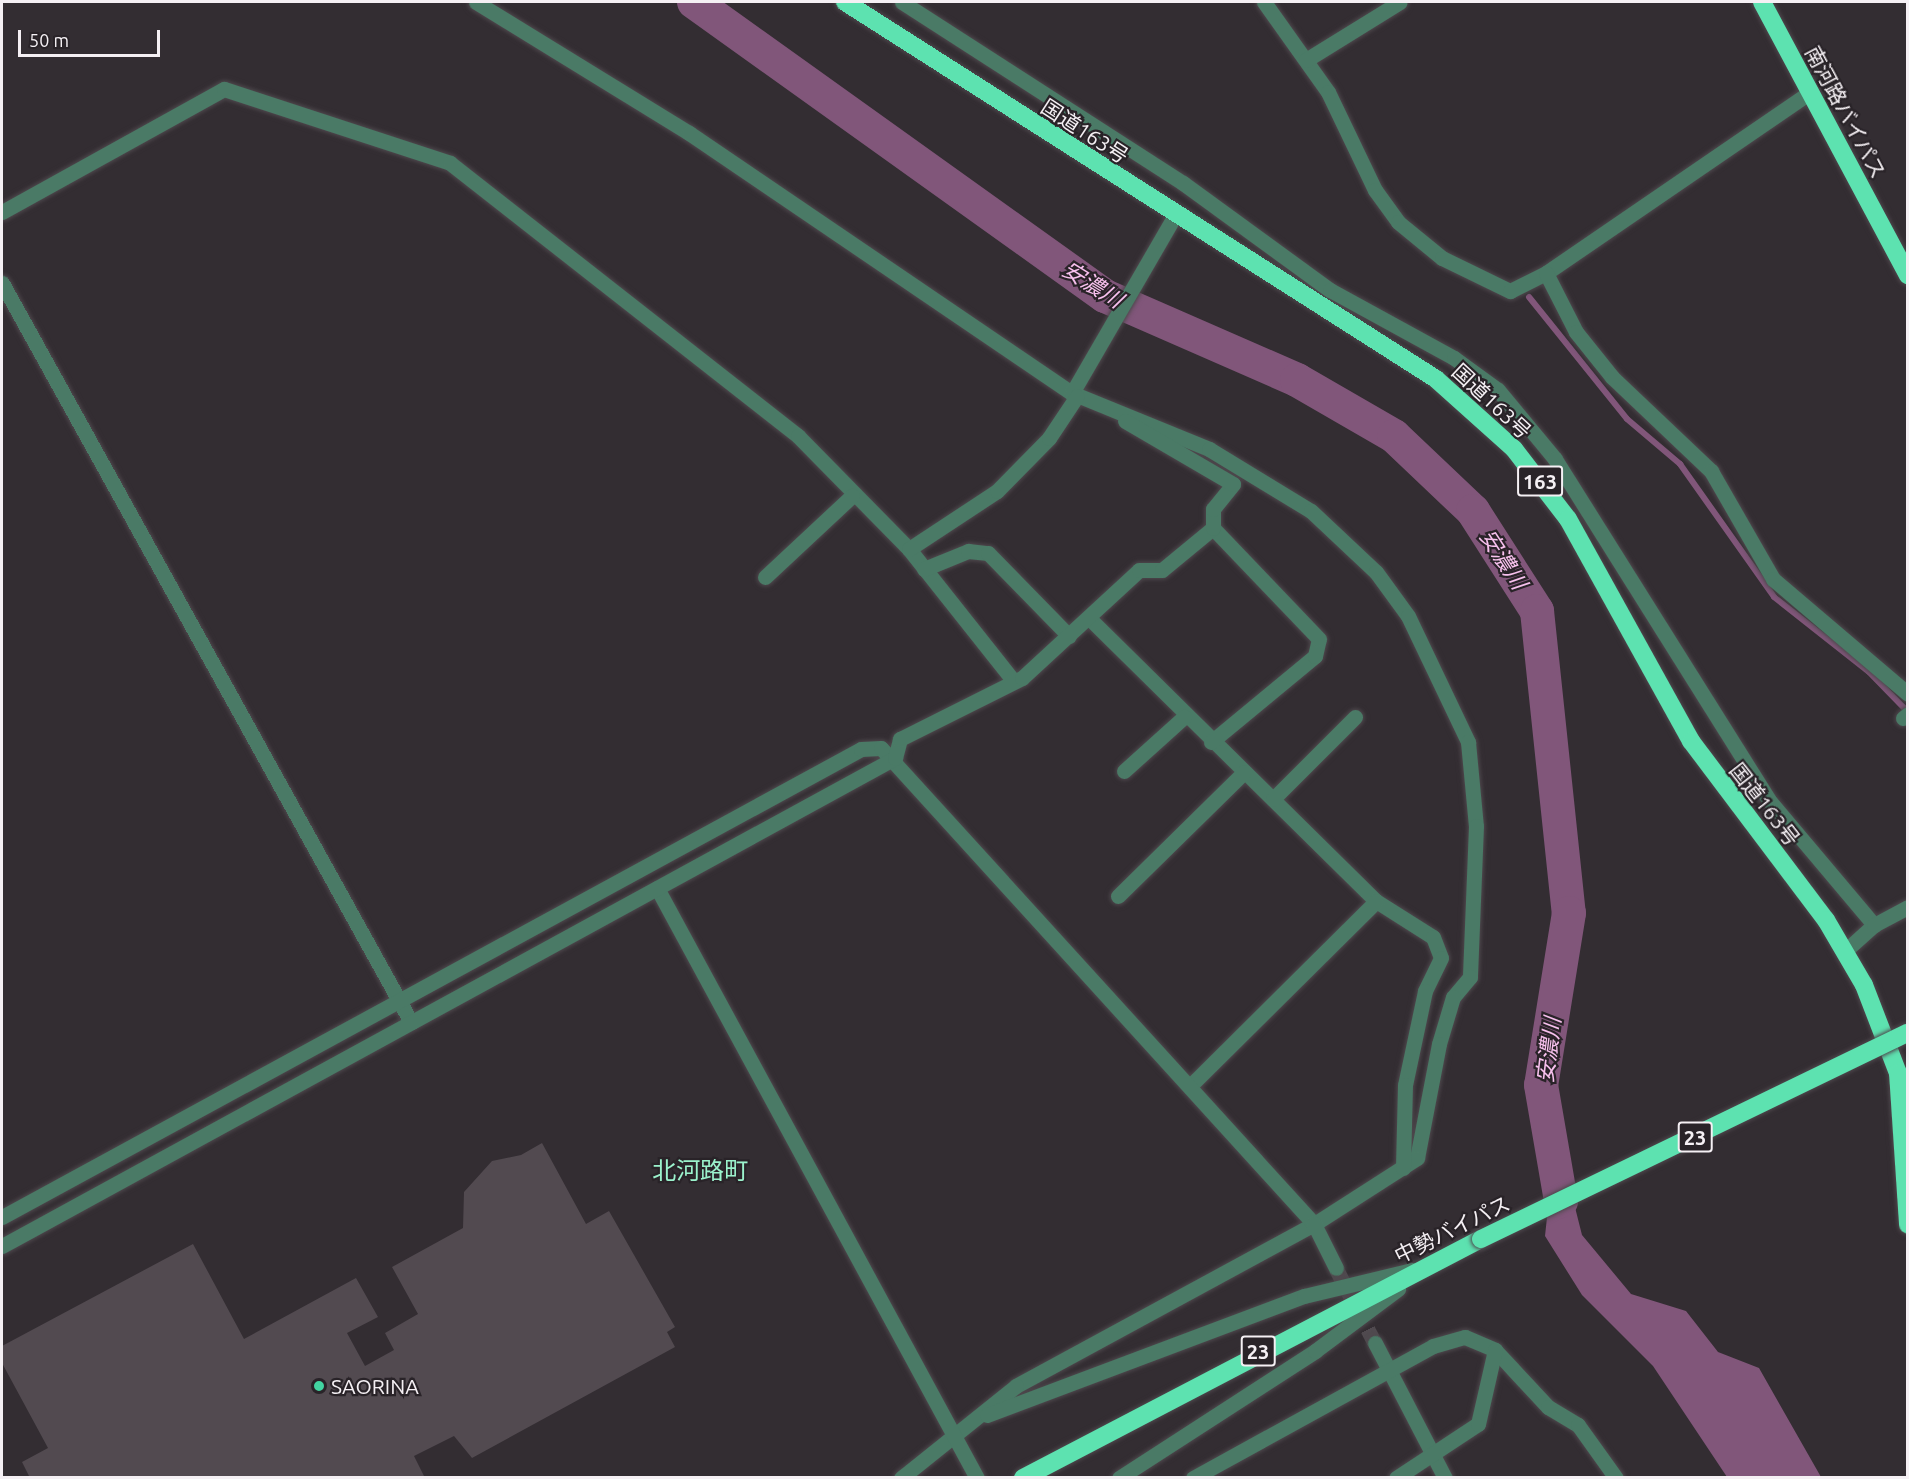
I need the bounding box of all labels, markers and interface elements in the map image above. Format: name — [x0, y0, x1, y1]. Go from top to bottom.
scale bar — [21, 18, 164, 56]
text: 50 m — [29, 30, 69, 50]
street label: 南河路バイパス — [1800, 41, 1892, 183]
street label: 国道163号 — [1037, 94, 1133, 168]
water label: 安濃川 — [1058, 255, 1128, 313]
street label: 国道163号 — [1447, 358, 1537, 444]
road number: 163 — [1516, 464, 1564, 498]
water label: 安濃川 — [1475, 524, 1533, 594]
street label: 国道163号 — [1725, 757, 1805, 851]
water label: 安濃川 — [1531, 1016, 1565, 1084]
road number: 23 — [1677, 1120, 1713, 1154]
district label: 北河路町 — [652, 1157, 748, 1185]
street label: 中勢バイパス — [1390, 1190, 1514, 1268]
road number: 23 — [1240, 1334, 1276, 1368]
place label: SAORINA — [331, 1373, 419, 1399]
marker: SAORINA — [312, 1379, 326, 1393]

